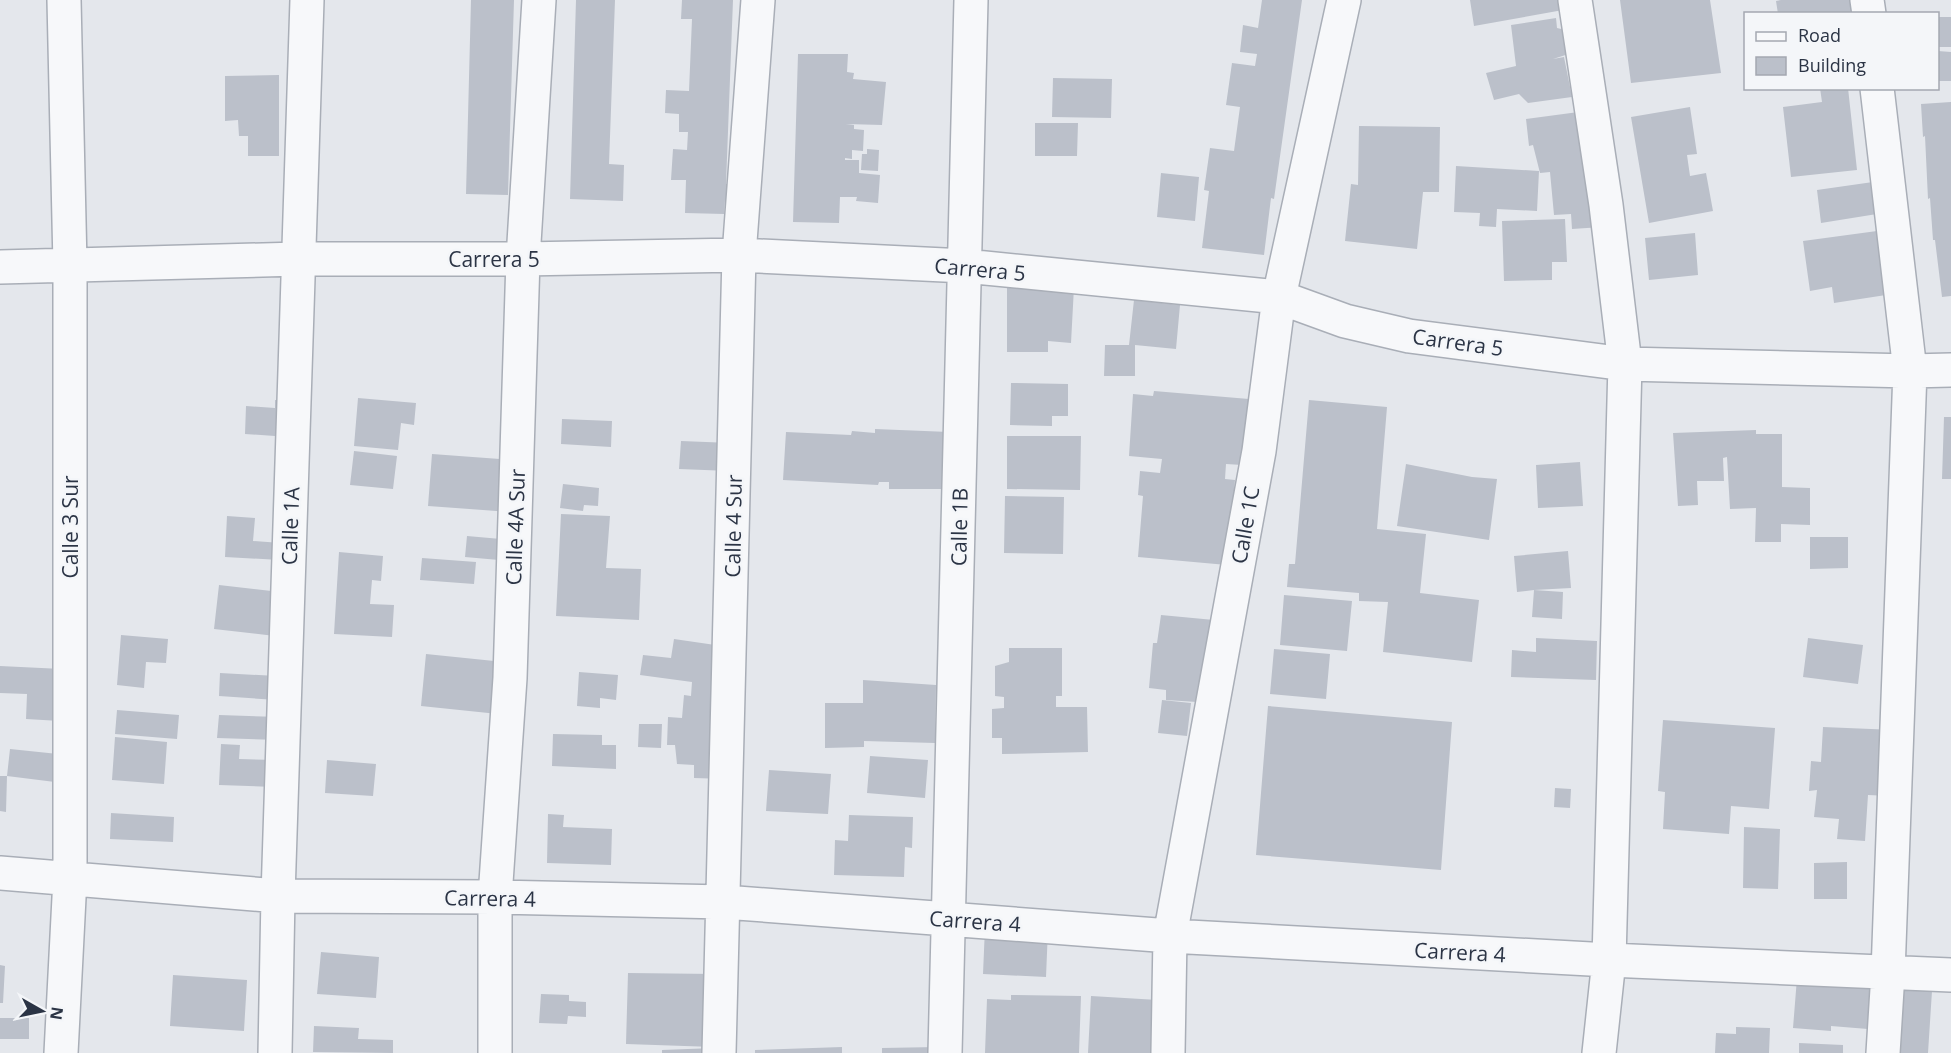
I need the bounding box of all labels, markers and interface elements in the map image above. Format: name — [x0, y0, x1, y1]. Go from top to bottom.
legend — [1744, 12, 1939, 90]
text: Road — [1798, 23, 1841, 47]
text: Building — [1798, 53, 1866, 77]
street label: Carrera 5 — [448, 245, 540, 273]
street label: Carrera 5 — [933, 251, 1027, 287]
street label: Carrera 5 — [1411, 322, 1505, 362]
street label: Calle 4A Sur — [499, 468, 531, 586]
street label: Calle 4 Sur — [718, 474, 748, 578]
street label: Calle 3 Sur — [56, 475, 84, 579]
street label: Calle 1C — [1224, 484, 1266, 566]
street label: Calle 1A — [275, 486, 305, 565]
street label: Calle 1B — [944, 488, 974, 566]
street label: Carrera 4 — [444, 883, 536, 913]
street label: Carrera 4 — [928, 904, 1022, 938]
street label: Carrera 4 — [1414, 936, 1506, 968]
north arrow — [12, 981, 72, 1041]
text: N — [45, 1005, 69, 1021]

